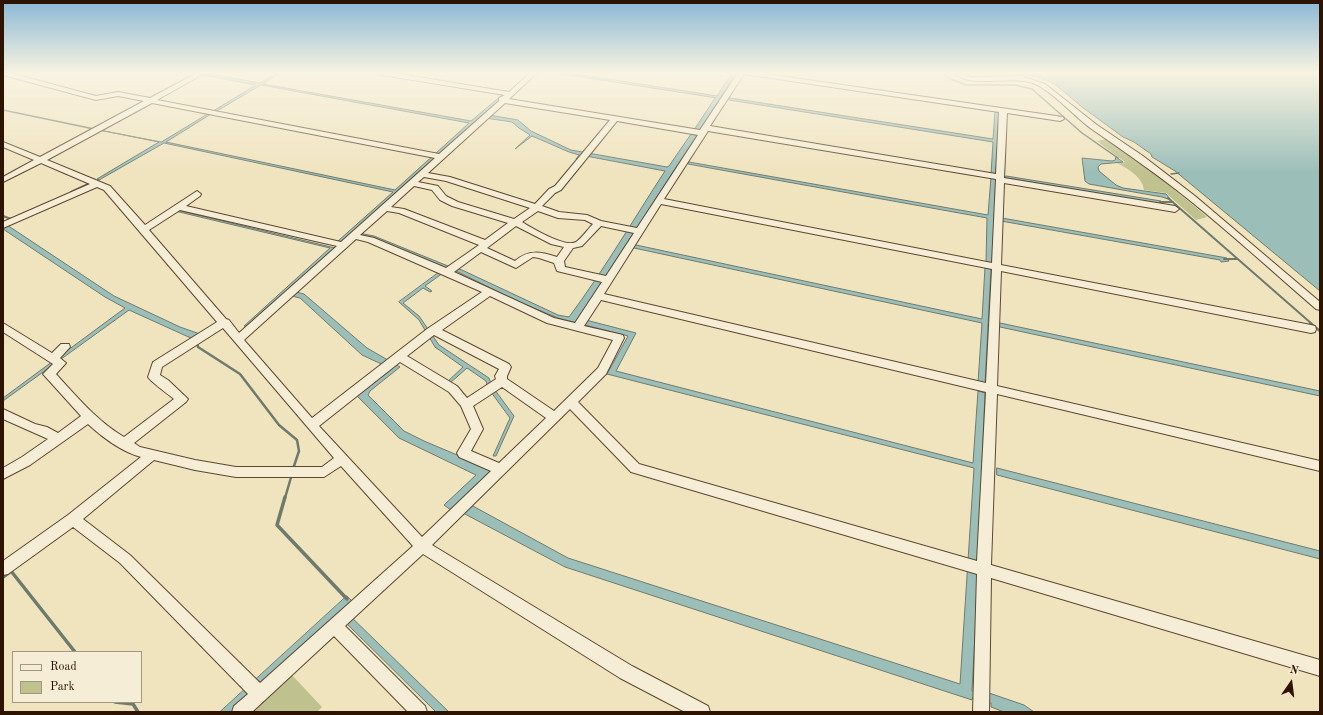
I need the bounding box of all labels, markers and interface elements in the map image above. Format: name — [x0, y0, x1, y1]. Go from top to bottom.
legend — [12, 651, 142, 703]
text: Road — [50, 661, 77, 673]
north arrow — [1271, 663, 1311, 703]
text: N — [1289, 665, 1299, 677]
text: Park — [50, 681, 75, 693]

